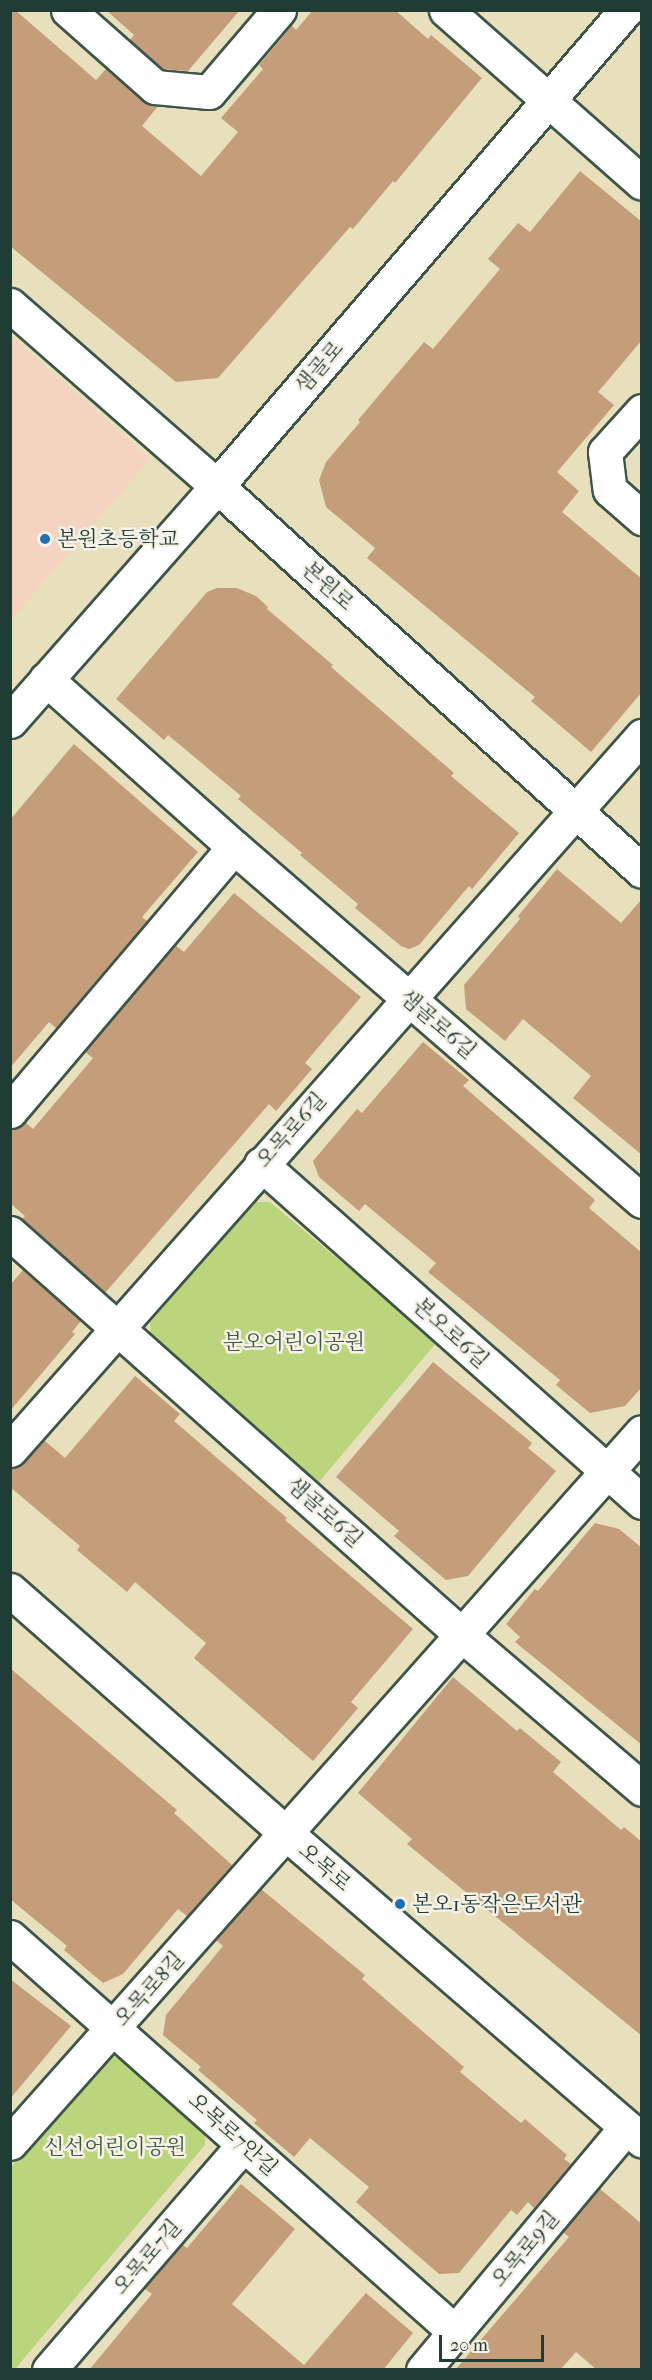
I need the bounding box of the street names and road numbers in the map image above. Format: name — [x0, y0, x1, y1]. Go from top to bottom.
street label: 샘골로 — [290, 336, 348, 398]
street label: 본원로 — [297, 556, 359, 616]
street label: 샘골로6길 — [395, 984, 481, 1064]
street label: 오목로6길 — [251, 1087, 331, 1173]
street label: 본오로6길 — [408, 1293, 494, 1373]
street label: 샘골로6길 — [282, 1472, 368, 1552]
street label: 오목로 — [294, 1838, 356, 1896]
street label: 오목로8길 — [109, 1946, 189, 2032]
street label: 오목로7안길 — [183, 2087, 283, 2181]
street label: 오목로9길 — [486, 2206, 564, 2292]
street label: 오목로7길 — [108, 2214, 186, 2300]

